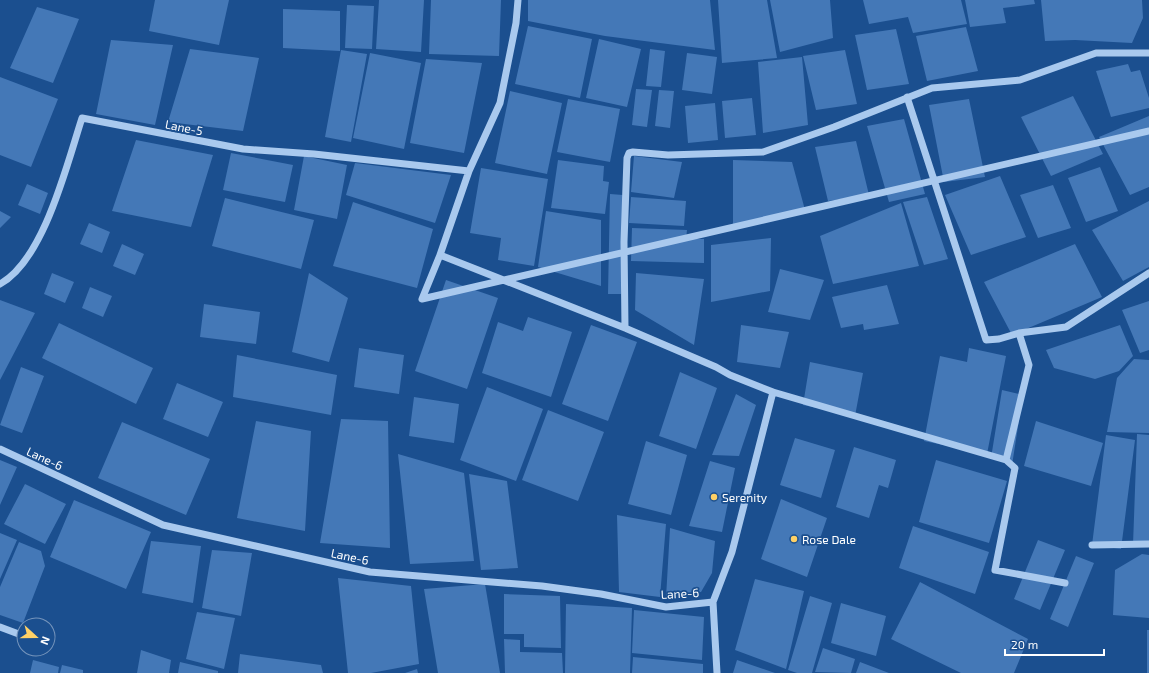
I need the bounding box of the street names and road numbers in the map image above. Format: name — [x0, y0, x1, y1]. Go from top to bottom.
street label: Lane-5 — [164, 117, 204, 137]
street label: Lane-6 — [25, 444, 65, 473]
street label: Lane-6 — [330, 545, 370, 567]
street label: Lane-6 — [660, 585, 700, 601]

